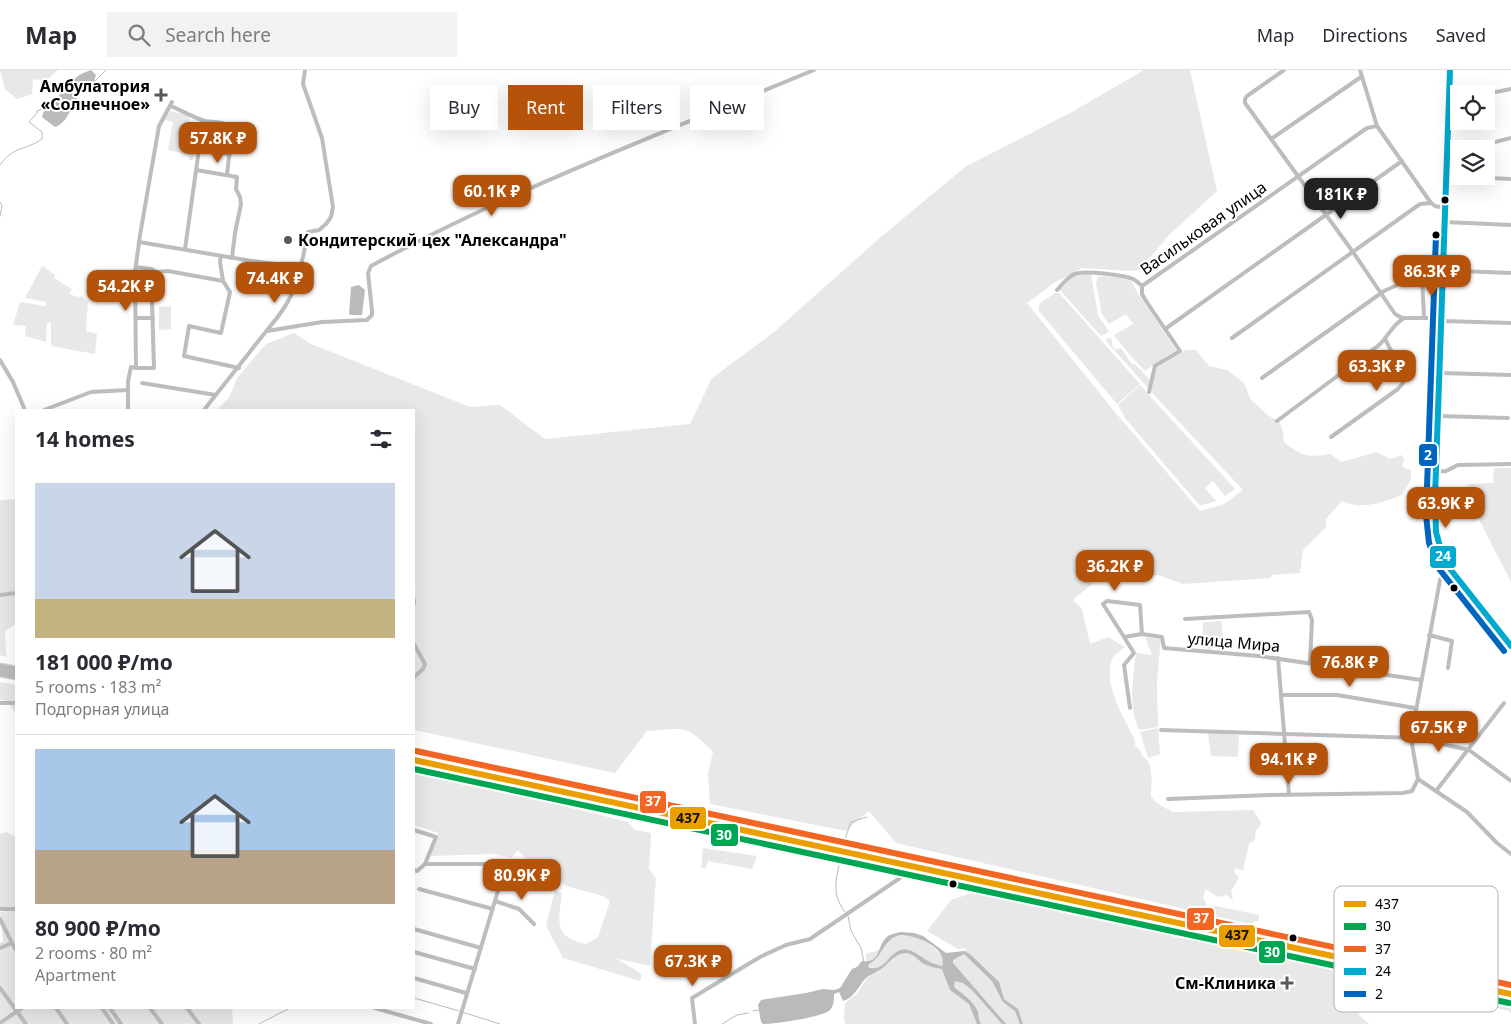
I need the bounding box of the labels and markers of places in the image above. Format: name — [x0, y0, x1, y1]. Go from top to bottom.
place label: Амбулатория «Солнечное» — [40, 75, 150, 115]
marker: Амбулатория «Солнечное» — [154, 88, 168, 102]
pin: 57.8K ₽ — [172, 122, 264, 164]
pin: 60.1K ₽ — [446, 174, 538, 217]
pin: 181K ₽ — [1300, 178, 1382, 220]
unlabelled marker — [1440, 195, 1450, 205]
place label: Кондитерский цех "Александра" — [298, 229, 567, 251]
unlabelled marker — [1431, 230, 1441, 240]
marker: Кондитерский цех "Александра" — [282, 234, 294, 246]
pin: 86.3K ₽ — [1386, 254, 1478, 297]
pin: 74.4K ₽ — [229, 262, 321, 304]
pin: 54.2K ₽ — [80, 270, 172, 312]
pin: 63.3K ₽ — [1331, 350, 1423, 392]
pin: 63.9K ₽ — [1400, 486, 1492, 529]
pin: 36.2K ₽ — [1069, 550, 1161, 592]
unlabelled marker — [1449, 583, 1459, 593]
pin: 76.8K ₽ — [1304, 646, 1396, 688]
pin: 67.5K ₽ — [1393, 710, 1485, 753]
pin: 94.1K ₽ — [1243, 742, 1335, 785]
pin: 80.9K ₽ — [476, 858, 568, 901]
unlabelled marker — [948, 879, 958, 889]
unlabelled marker — [1288, 933, 1298, 943]
pin: 67.3K ₽ — [647, 944, 739, 987]
place label: См-Клиника — [1175, 972, 1276, 994]
marker: См-Клиника — [1280, 976, 1294, 990]

